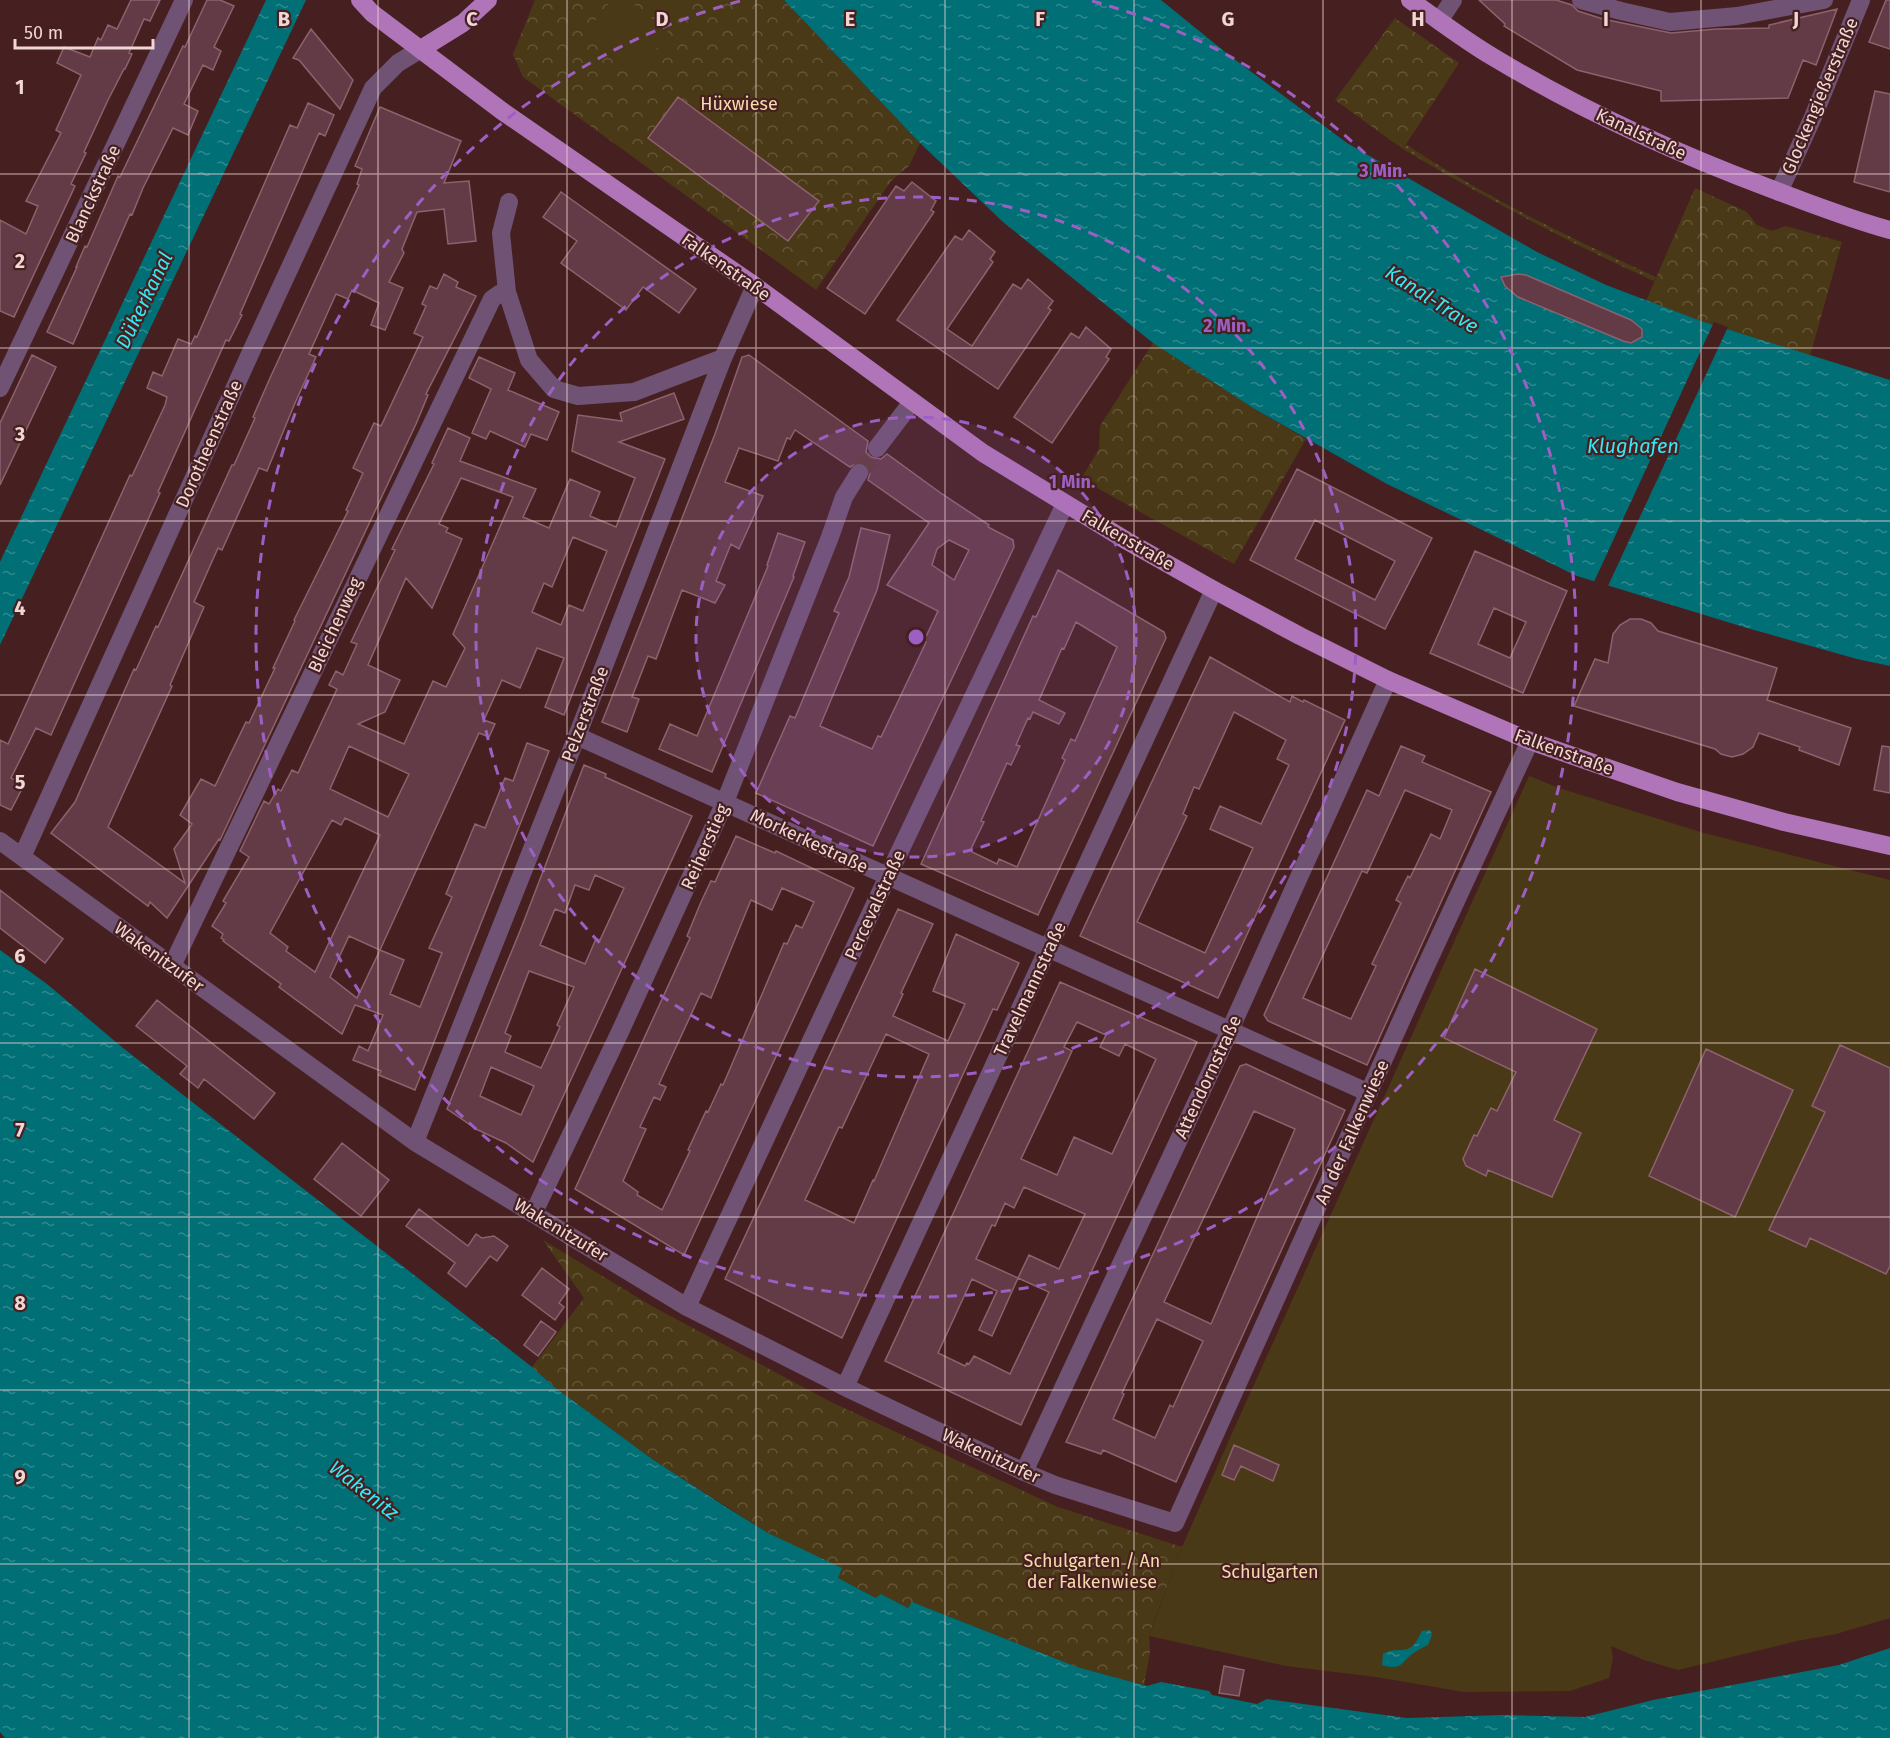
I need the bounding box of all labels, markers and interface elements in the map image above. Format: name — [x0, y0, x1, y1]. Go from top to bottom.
text: B — [278, 7, 290, 31]
text: C — [466, 7, 478, 31]
text: D — [655, 7, 669, 31]
text: E — [845, 7, 855, 31]
text: F — [1035, 7, 1045, 31]
text: G — [1222, 7, 1234, 31]
text: H — [1411, 7, 1425, 31]
text: I — [1603, 7, 1609, 31]
text: J — [1792, 7, 1799, 31]
scale bar — [15, 12, 153, 50]
street label: Glockengießerstraße — [1777, 14, 1863, 178]
text: 50 m — [24, 22, 63, 44]
text: 1 — [15, 75, 25, 99]
park label: Hüxwiese — [700, 93, 778, 115]
street label: Kanalstraße — [1592, 103, 1690, 165]
street label: Blanckstraße — [61, 141, 125, 247]
text: 3 Min. — [1358, 160, 1407, 182]
street label: Falkenstraße — [677, 228, 775, 306]
water label: Dükerkanal — [110, 248, 178, 352]
text: 2 — [15, 249, 25, 273]
water label: Kanal-Trave — [1381, 260, 1483, 338]
text: 2 Min. — [1203, 315, 1251, 337]
street label: Dorotheenstraße — [171, 377, 247, 511]
text: 3 — [14, 422, 25, 446]
water label: Klughafen — [1587, 434, 1679, 458]
text: 1 Min. — [1049, 471, 1095, 493]
street label: Falkenstraße — [1078, 505, 1178, 575]
street label: Bleichenweg — [303, 573, 367, 676]
text: 4 — [14, 596, 26, 620]
centre of rings — [906, 627, 926, 647]
street label: Pelzerstraße — [557, 663, 613, 765]
street label: Falkenstraße — [1512, 724, 1616, 780]
text: 5 — [15, 770, 26, 794]
street label: Reiherstieg — [676, 800, 734, 893]
street label: Morkerkestraße — [747, 804, 871, 878]
street label: Percevalstraße — [840, 846, 910, 964]
street label: Wakenitzufer — [110, 917, 208, 997]
street label: Travelmannstraße — [989, 918, 1071, 1060]
text: 6 — [14, 944, 26, 968]
street label: Attendornstraße — [1170, 1012, 1246, 1142]
street label: An der Falkenwiese — [1310, 1056, 1394, 1208]
text: 7 — [15, 1118, 25, 1142]
street label: Wakenitzufer — [510, 1193, 612, 1267]
text: 8 — [14, 1291, 26, 1315]
street label: Wakenitzufer — [938, 1424, 1044, 1488]
water label: Wakenitz — [324, 1455, 404, 1525]
text: 9 — [14, 1465, 26, 1489]
park label: Schulgarten / An der Falkenwiese — [1024, 1550, 1160, 1593]
park label: Schulgarten — [1221, 1561, 1319, 1583]

